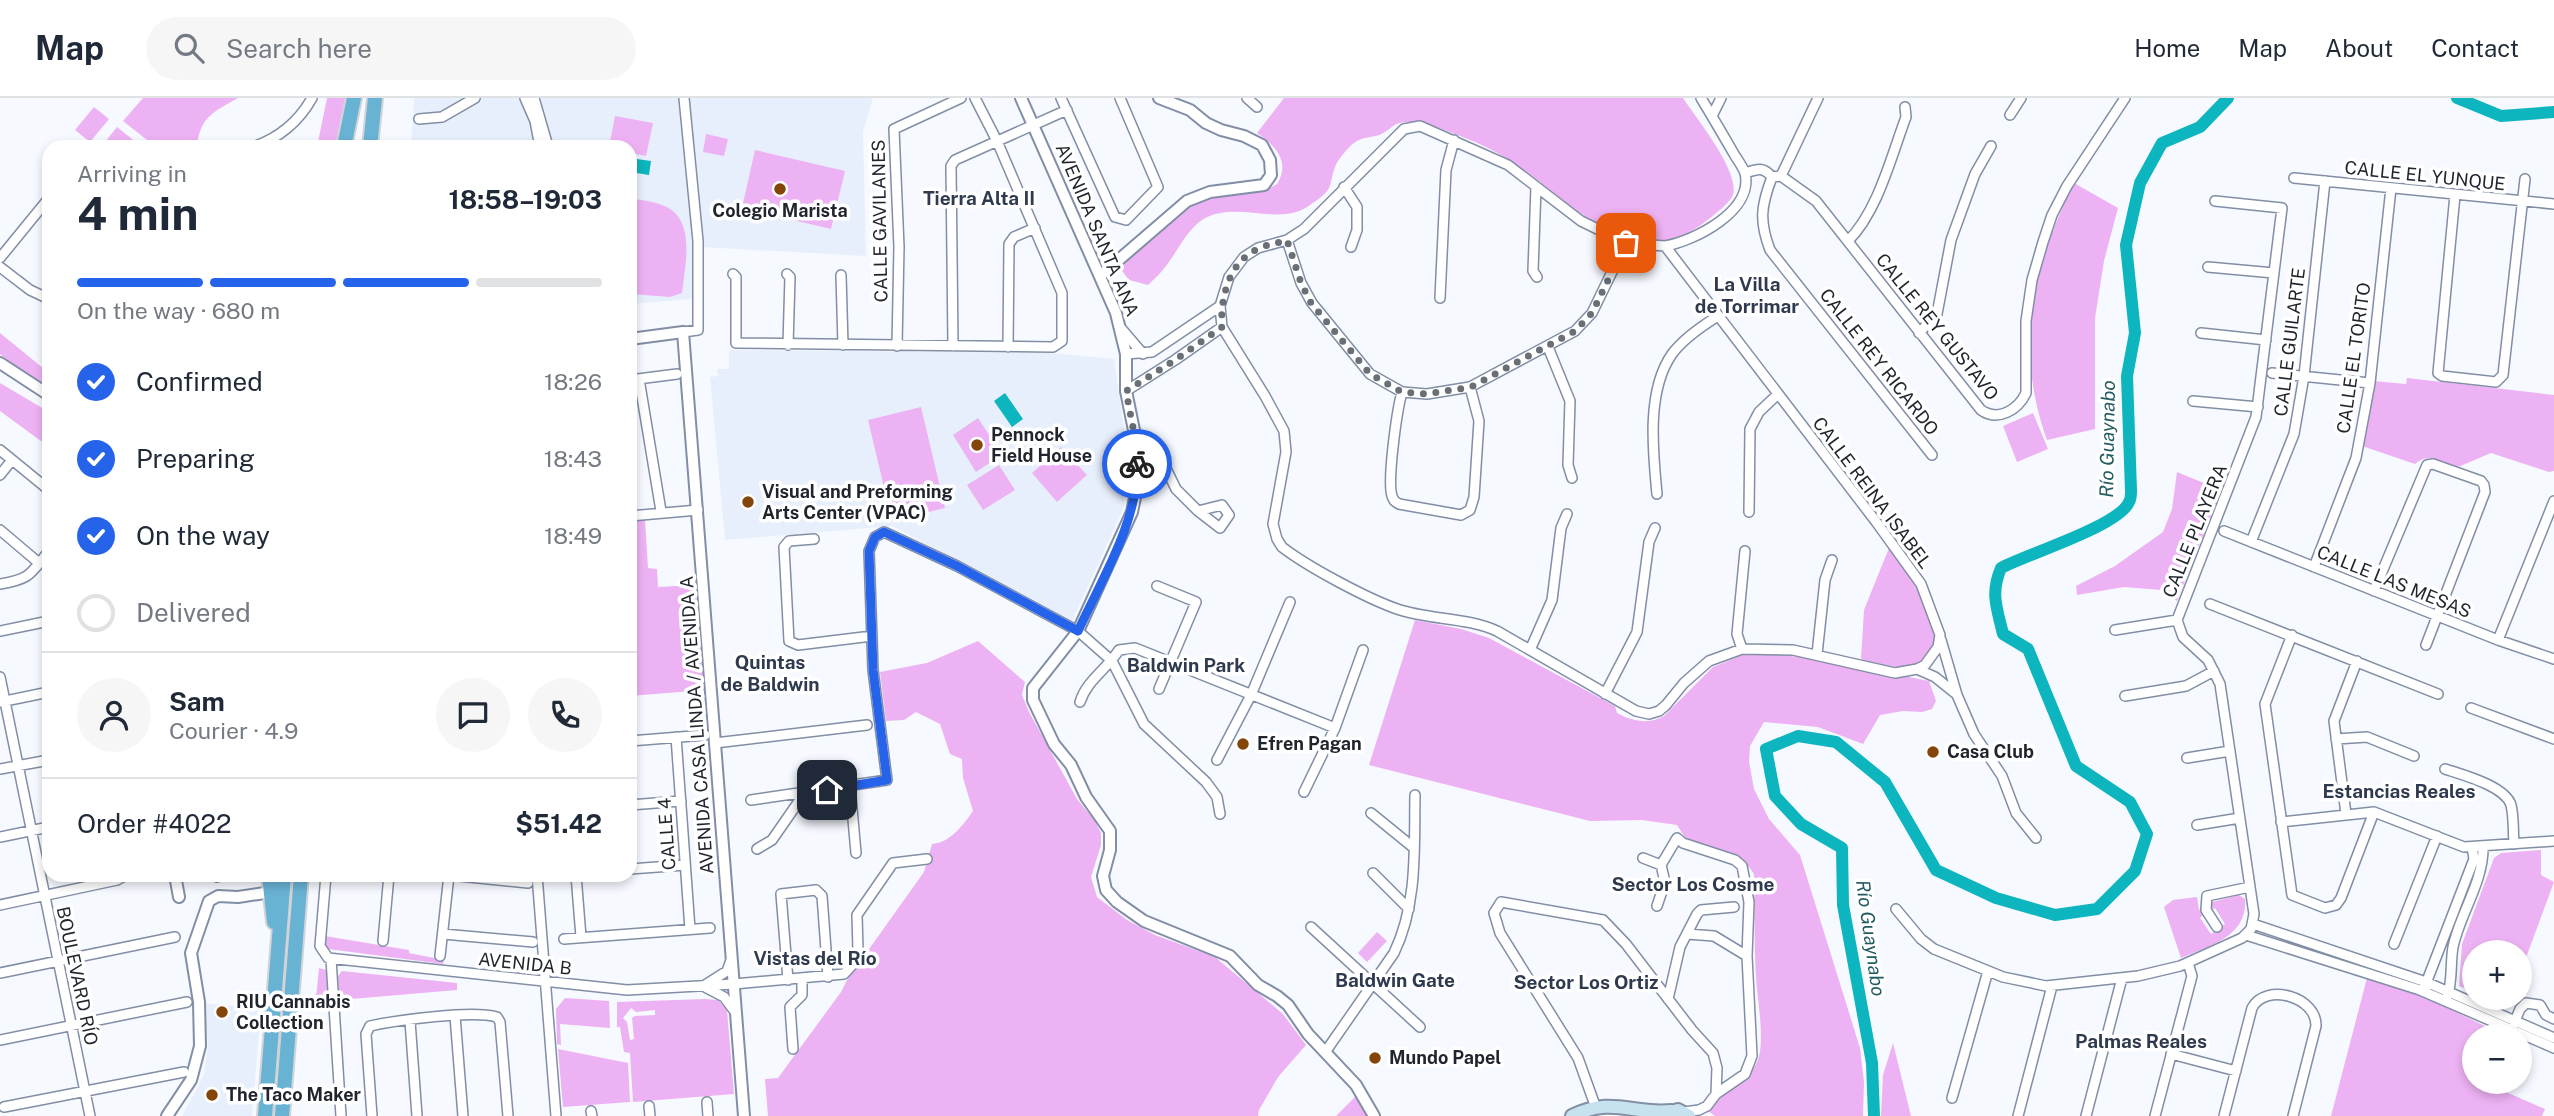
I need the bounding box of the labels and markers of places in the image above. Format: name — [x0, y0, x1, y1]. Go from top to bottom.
marker: Colegio Marista — [772, 181, 788, 197]
place label: Colegio Marista — [712, 200, 848, 221]
pin — [1596, 213, 1656, 273]
place label: Pennock Field House — [991, 424, 1092, 466]
marker: Pennock Field House — [969, 437, 985, 453]
place label: Visual and Preforming Arts Center (VPAC) — [762, 481, 953, 523]
marker: Visual and Preforming Arts Center (VPAC) — [740, 494, 756, 510]
place label: Efren Pagan — [1257, 733, 1362, 754]
marker: Efren Pagan — [1235, 736, 1251, 752]
place label: Casa Club — [1947, 741, 2034, 762]
marker: Casa Club — [1925, 744, 1941, 760]
pin — [797, 760, 857, 820]
place label: RIU Cannabis Collection — [236, 991, 351, 1033]
marker: RIU Cannabis Collection — [214, 1004, 230, 1020]
place label: Mundo Papel — [1389, 1047, 1501, 1068]
marker: Mundo Papel — [1367, 1050, 1383, 1066]
place label: The Taco Maker — [226, 1084, 362, 1105]
marker: The Taco Maker — [204, 1087, 220, 1103]

